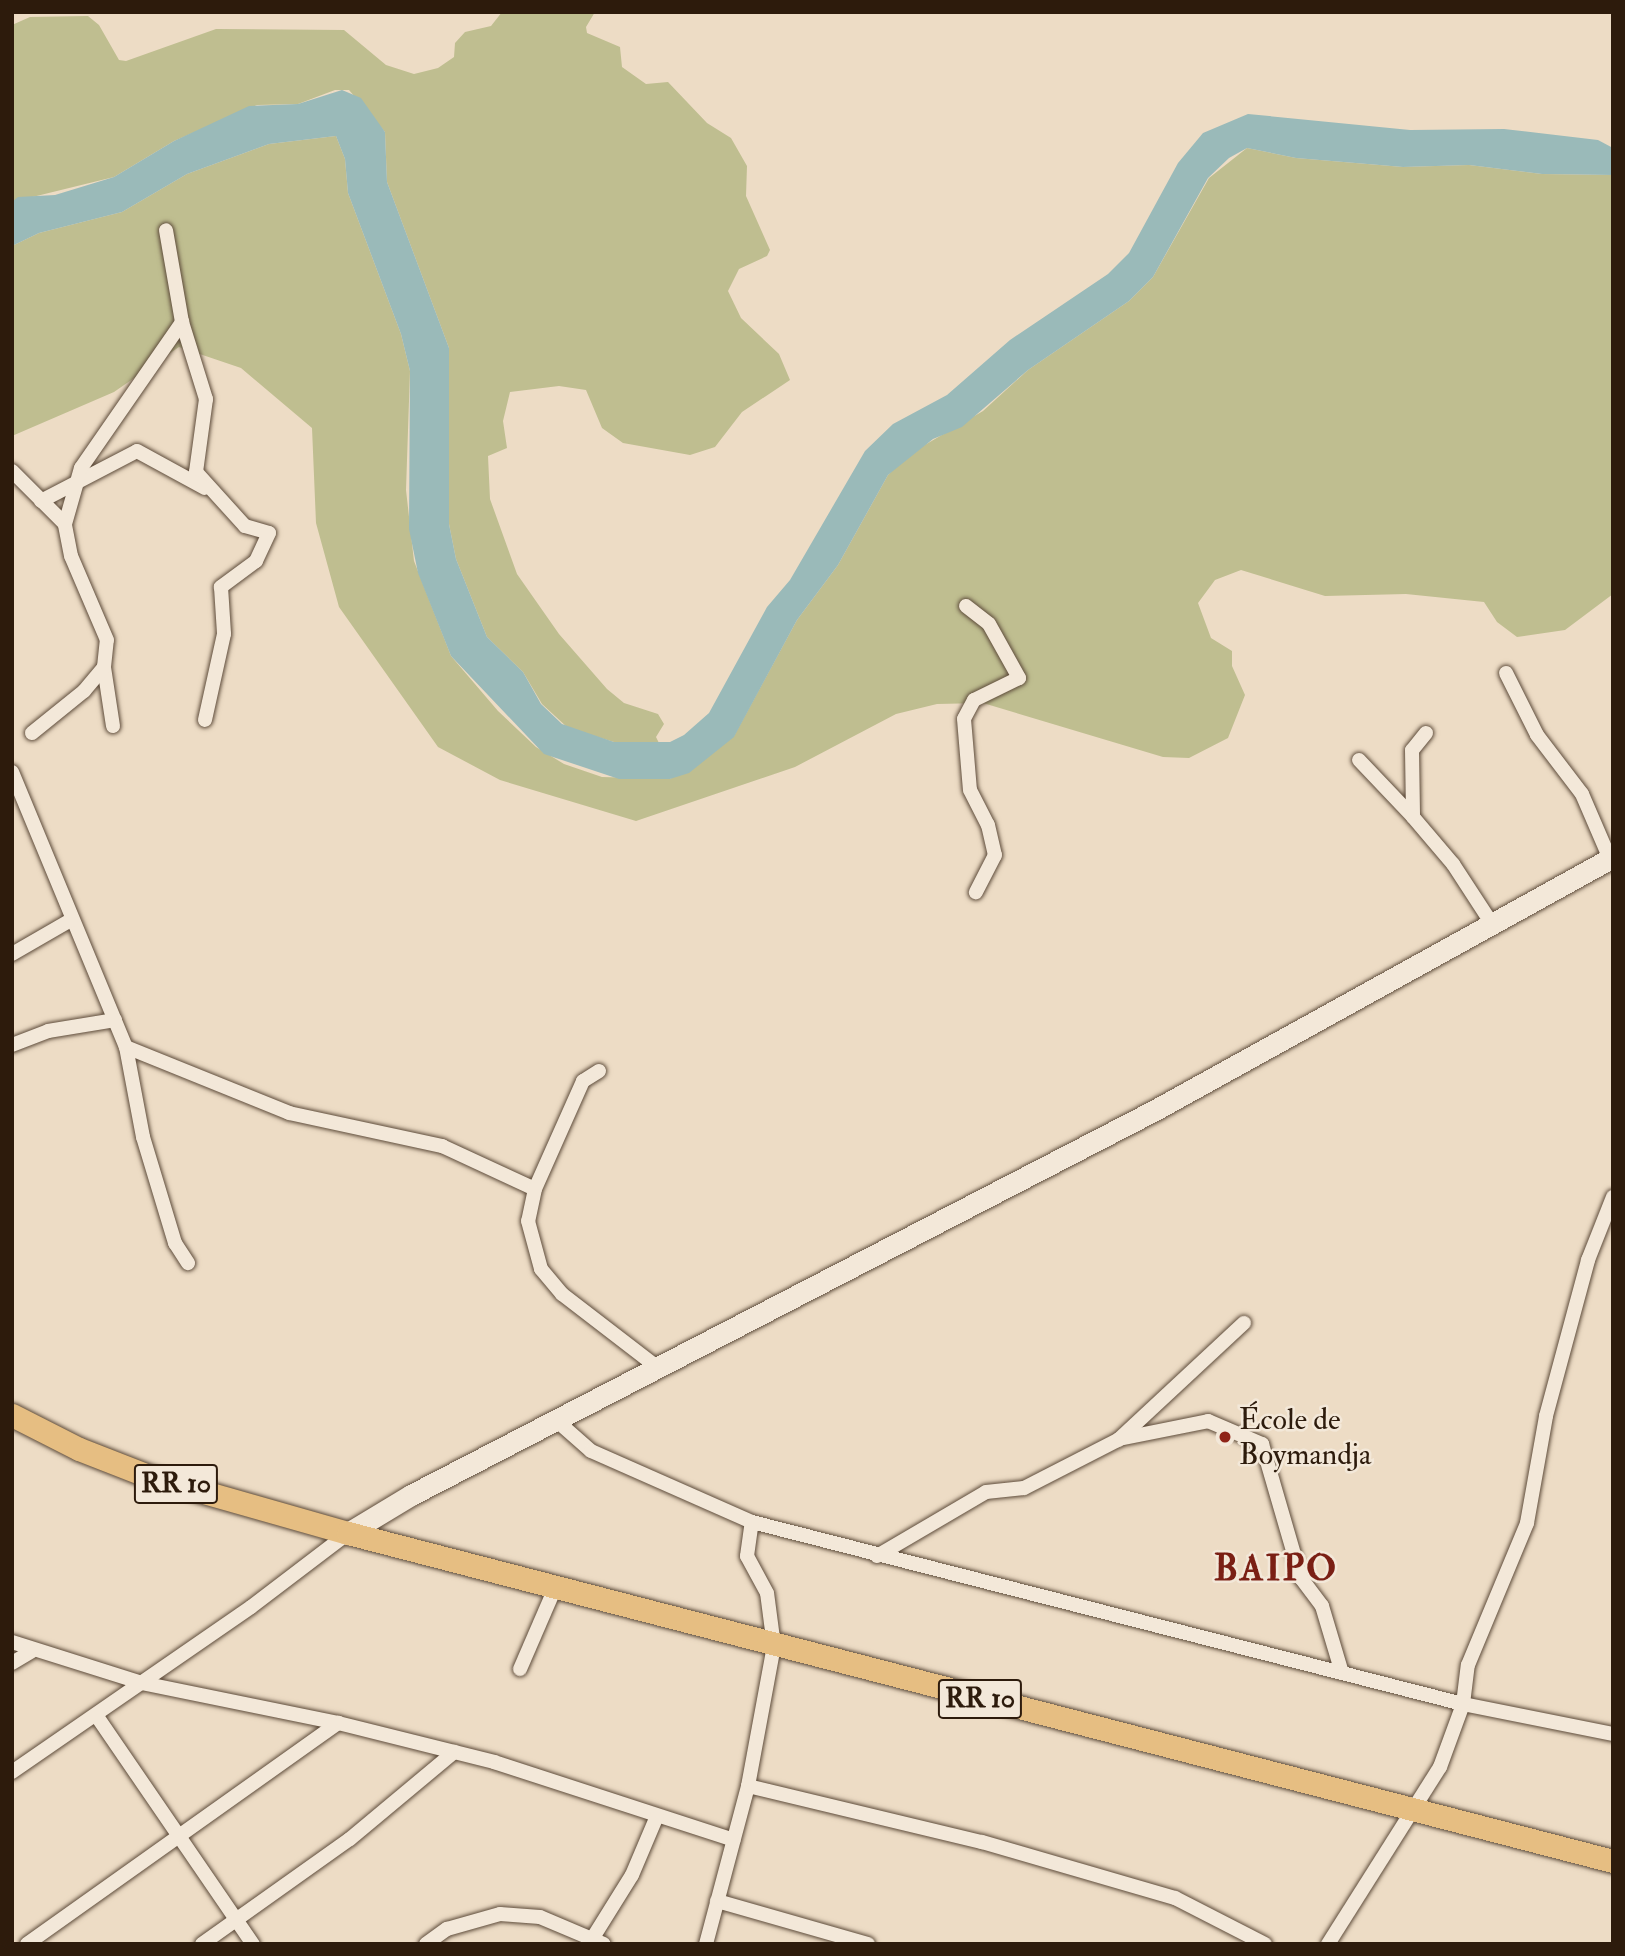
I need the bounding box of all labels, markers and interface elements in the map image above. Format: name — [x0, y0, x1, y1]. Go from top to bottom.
place label: École de Boymandja — [1239, 1402, 1371, 1472]
marker: École de Boymandja — [1217, 1429, 1233, 1445]
road number: RR 10 — [132, 1460, 220, 1508]
district label: BAIPO — [1214, 1547, 1338, 1591]
road number: RR 10 — [936, 1674, 1024, 1724]

